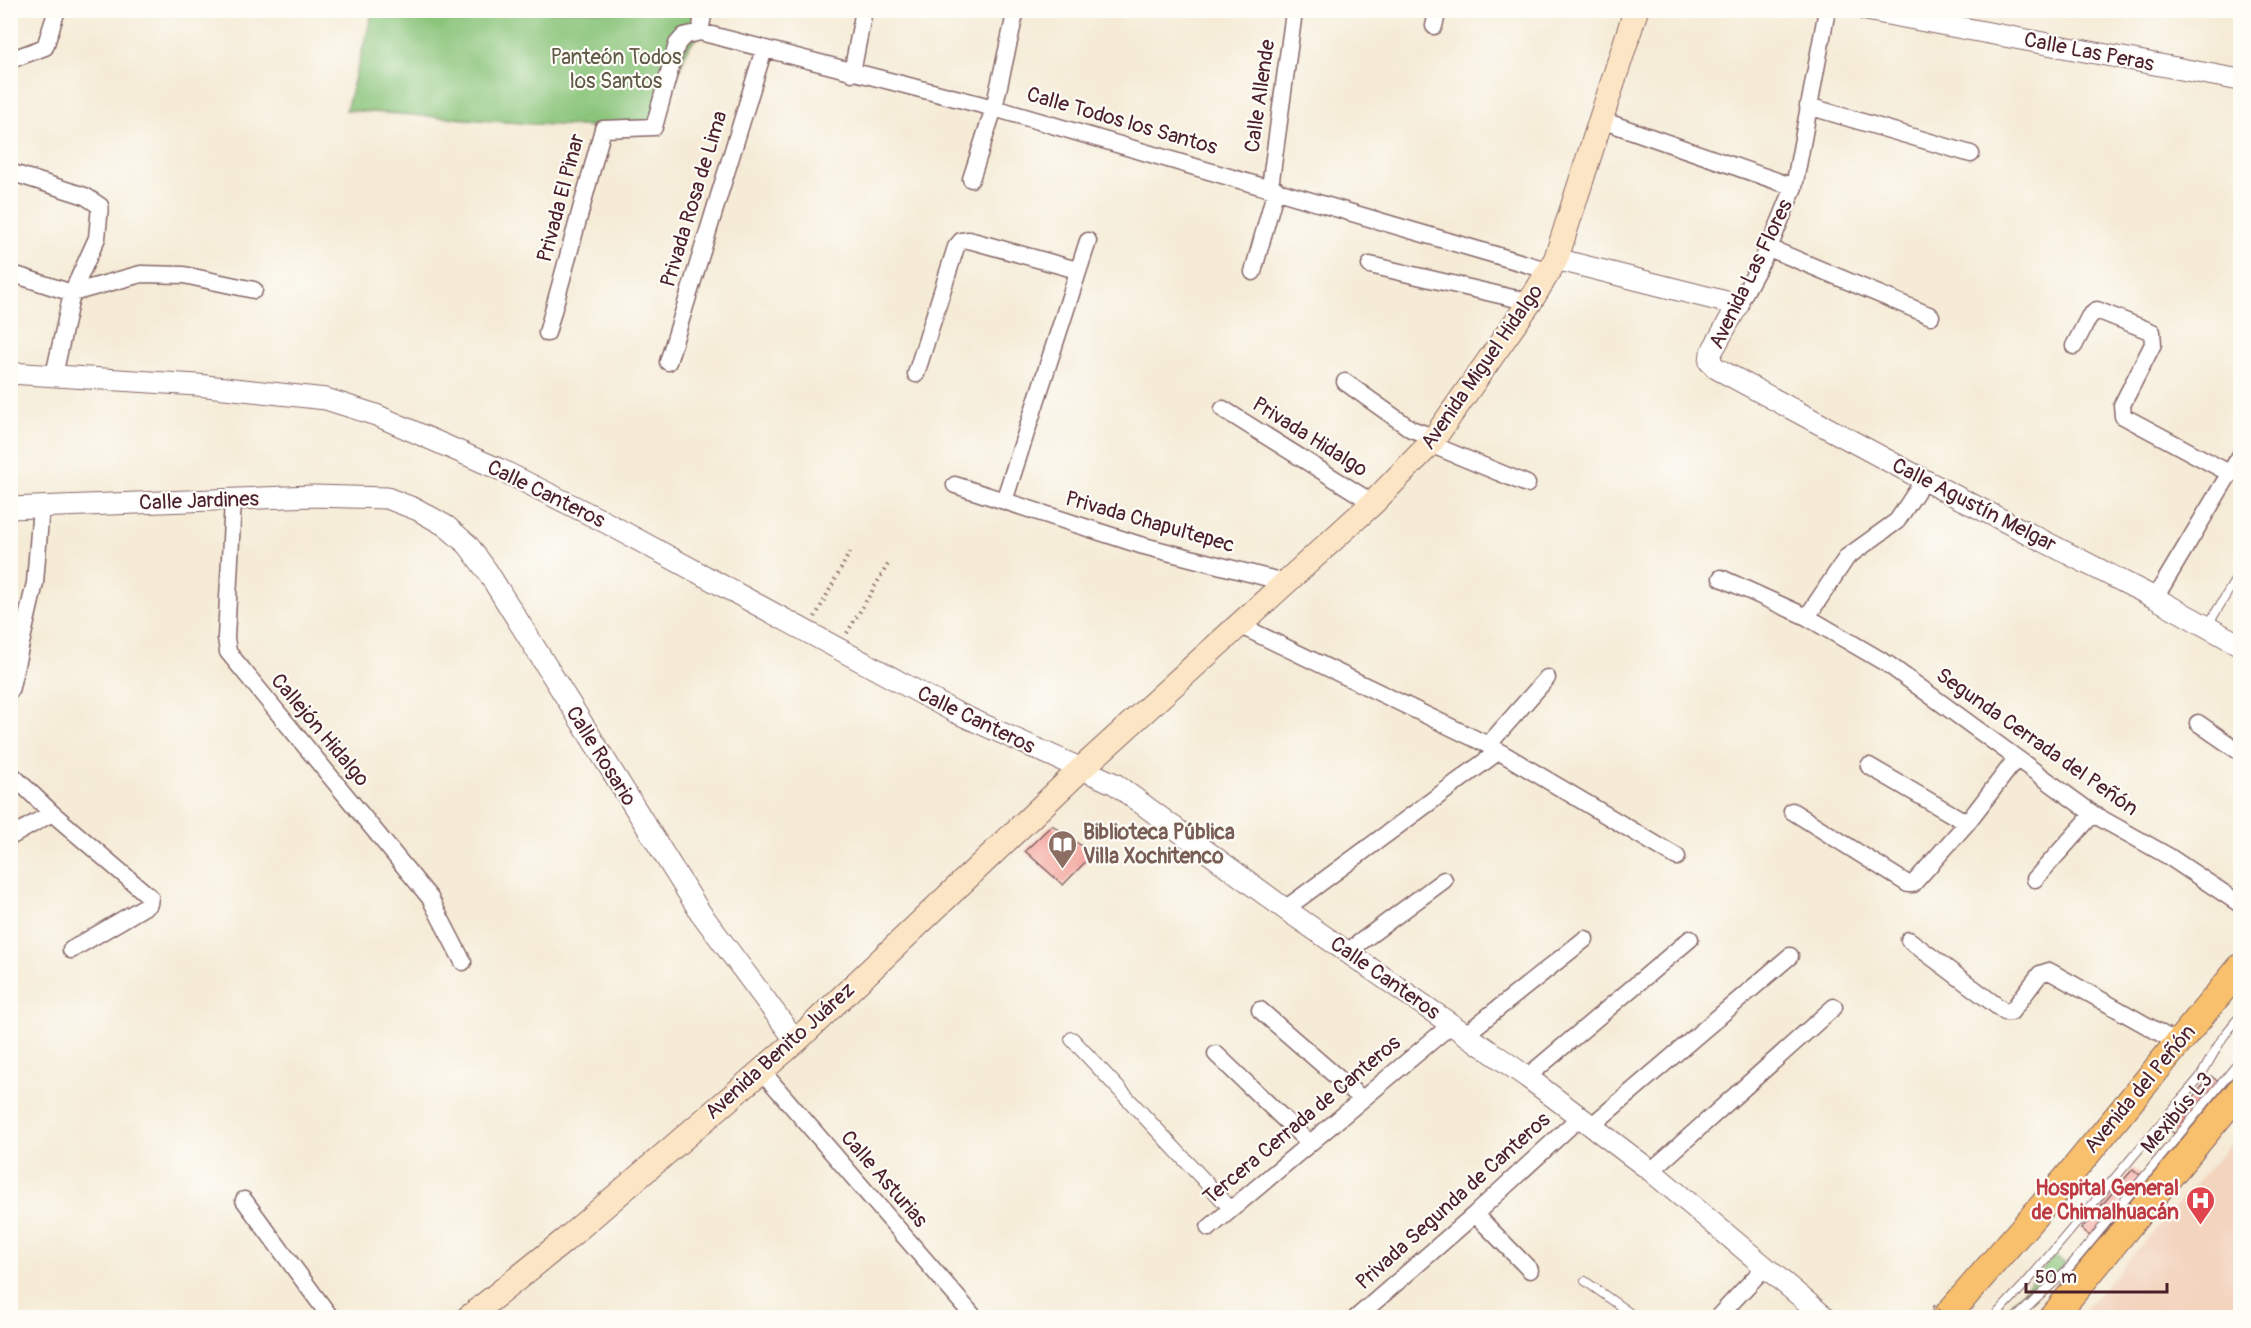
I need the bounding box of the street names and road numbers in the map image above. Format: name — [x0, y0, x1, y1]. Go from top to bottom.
street label: Calle Las Peras — [2022, 26, 2157, 78]
street label: Calle Allende — [1239, 37, 1281, 154]
street label: Calle Todos los Santos — [1024, 81, 1221, 161]
street label: Privada Rosa de Lima — [654, 108, 734, 290]
street label: Privada El Pinar — [531, 130, 591, 265]
street label: Avenida Las Flores — [1703, 194, 1799, 353]
street label: Avenida Miguel Hidalgo — [1415, 279, 1549, 455]
street label: Privada Hidalgo — [1247, 391, 1373, 483]
street label: Calle Agustín Melgar — [1887, 452, 2061, 558]
street label: Calle Canteros — [483, 454, 610, 534]
street label: Calle Jardines — [139, 485, 260, 517]
street label: Privada Chapultepec — [1062, 485, 1238, 559]
street label: Segunda Cerrada del Peñón — [1931, 662, 2143, 822]
street label: Callejón Hidalgo — [265, 668, 375, 792]
street label: Calle Canteros — [913, 680, 1040, 760]
street label: Calle Rosario — [560, 701, 642, 811]
street label: Calle Canteros — [1325, 930, 1446, 1026]
street label: Avenida Benito Juárez — [699, 977, 861, 1125]
street label: Avenida del Peñón — [2078, 1019, 2202, 1159]
street label: Tercera Cerrada de Canteros — [1198, 1029, 1407, 1211]
street label: Mexibús L3 — [2135, 1067, 2219, 1159]
street label: Privada Segunda de Canteros — [1350, 1106, 1556, 1296]
street label: Calle Asturias — [834, 1125, 934, 1234]

